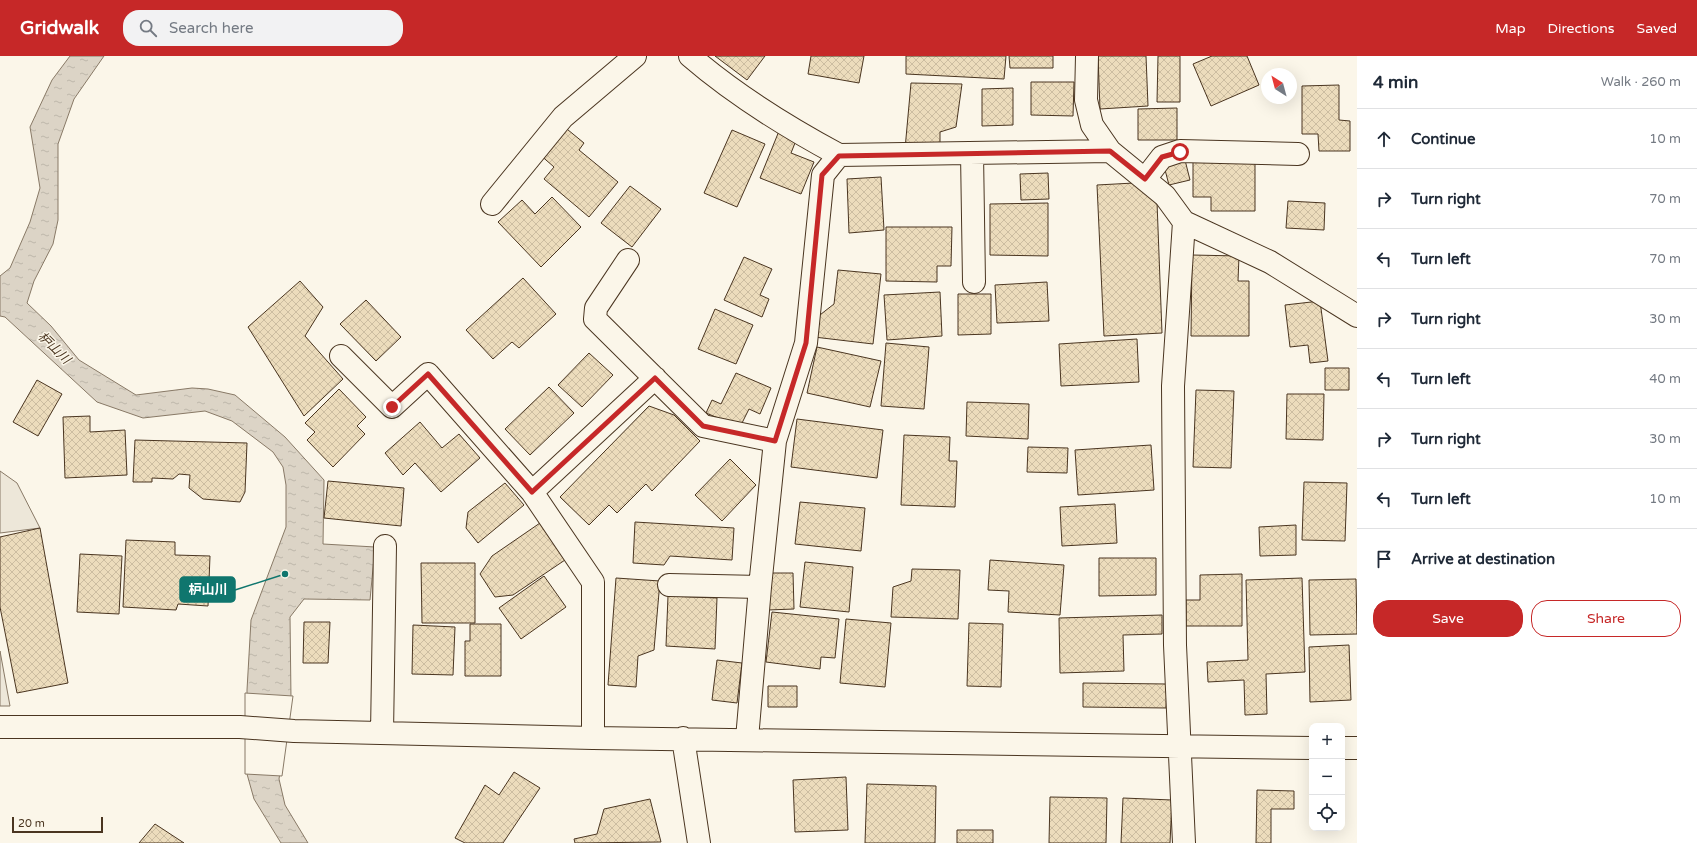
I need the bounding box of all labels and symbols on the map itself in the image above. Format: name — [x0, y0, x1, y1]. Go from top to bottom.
north arrow — [1261, 68, 1297, 104]
route start — [1171, 143, 1189, 161]
water label: 枦山川 — [34, 329, 75, 369]
route end — [383, 398, 401, 416]
callout: 枦山川 — [180, 577, 235, 602]
text: 枦山川 — [188, 582, 228, 598]
scale bar — [12, 815, 103, 834]

